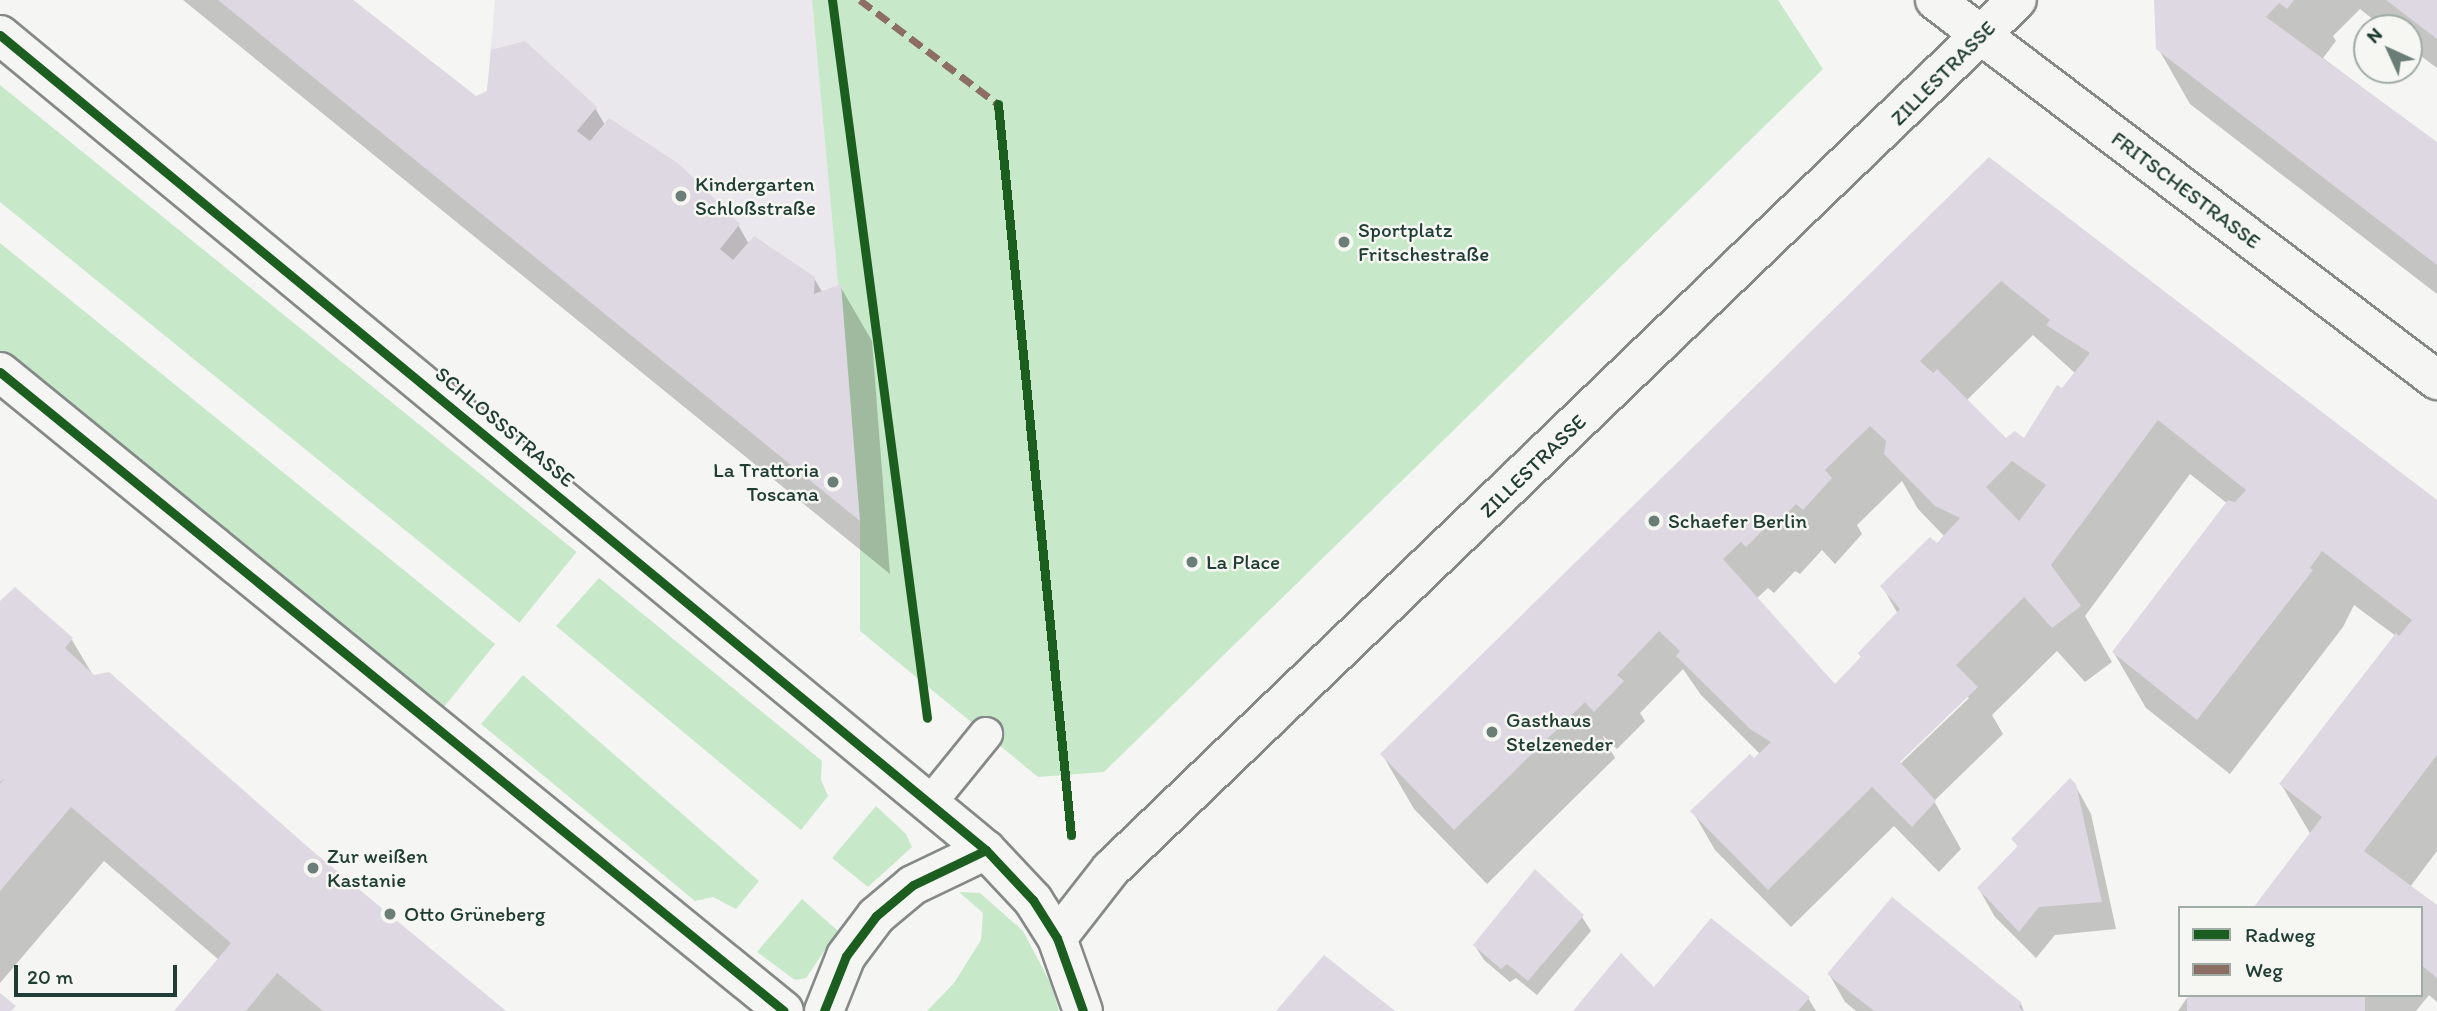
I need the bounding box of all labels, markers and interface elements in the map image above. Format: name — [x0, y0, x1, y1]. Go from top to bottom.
north arrow — [2353, 14, 2423, 84]
street label: ZILLESTRASSE — [1885, 15, 2001, 131]
text: N — [2362, 23, 2387, 48]
street label: FRITSCHESTRASSE — [2106, 126, 2266, 254]
place label: Kindergarten Schloßstraße — [695, 171, 816, 221]
marker: Kindergarten Schloßstraße — [673, 188, 689, 204]
place label: Sportplatz Fritschestraße — [1358, 217, 1489, 267]
marker: Sportplatz Fritschestraße — [1336, 234, 1352, 250]
street label: SCHLOSSSTRASSE — [430, 361, 580, 493]
street label: ZILLESTRASSE — [1475, 409, 1591, 523]
place label: La Trattoria Toscana — [713, 457, 819, 507]
marker: La Trattoria Toscana — [825, 474, 841, 490]
place label: Schaefer Berlin — [1668, 508, 1808, 534]
marker: Schaefer Berlin — [1646, 513, 1662, 529]
place label: La Place — [1206, 549, 1281, 575]
marker: La Place — [1184, 554, 1200, 570]
place label: Gasthaus Stelzeneder — [1506, 707, 1613, 757]
marker: Gasthaus Stelzeneder — [1484, 724, 1500, 740]
place label: Zur weißen Kastanie — [327, 843, 428, 893]
marker: Zur weißen Kastanie — [305, 860, 321, 876]
place label: Otto Grüneberg — [404, 901, 545, 927]
marker: Otto Grüneberg — [382, 906, 398, 922]
legend — [2178, 906, 2423, 997]
text: Radweg — [2245, 922, 2315, 947]
scale bar — [18, 951, 180, 995]
text: Weg — [2245, 957, 2283, 982]
text: 20 m — [27, 964, 73, 989]

